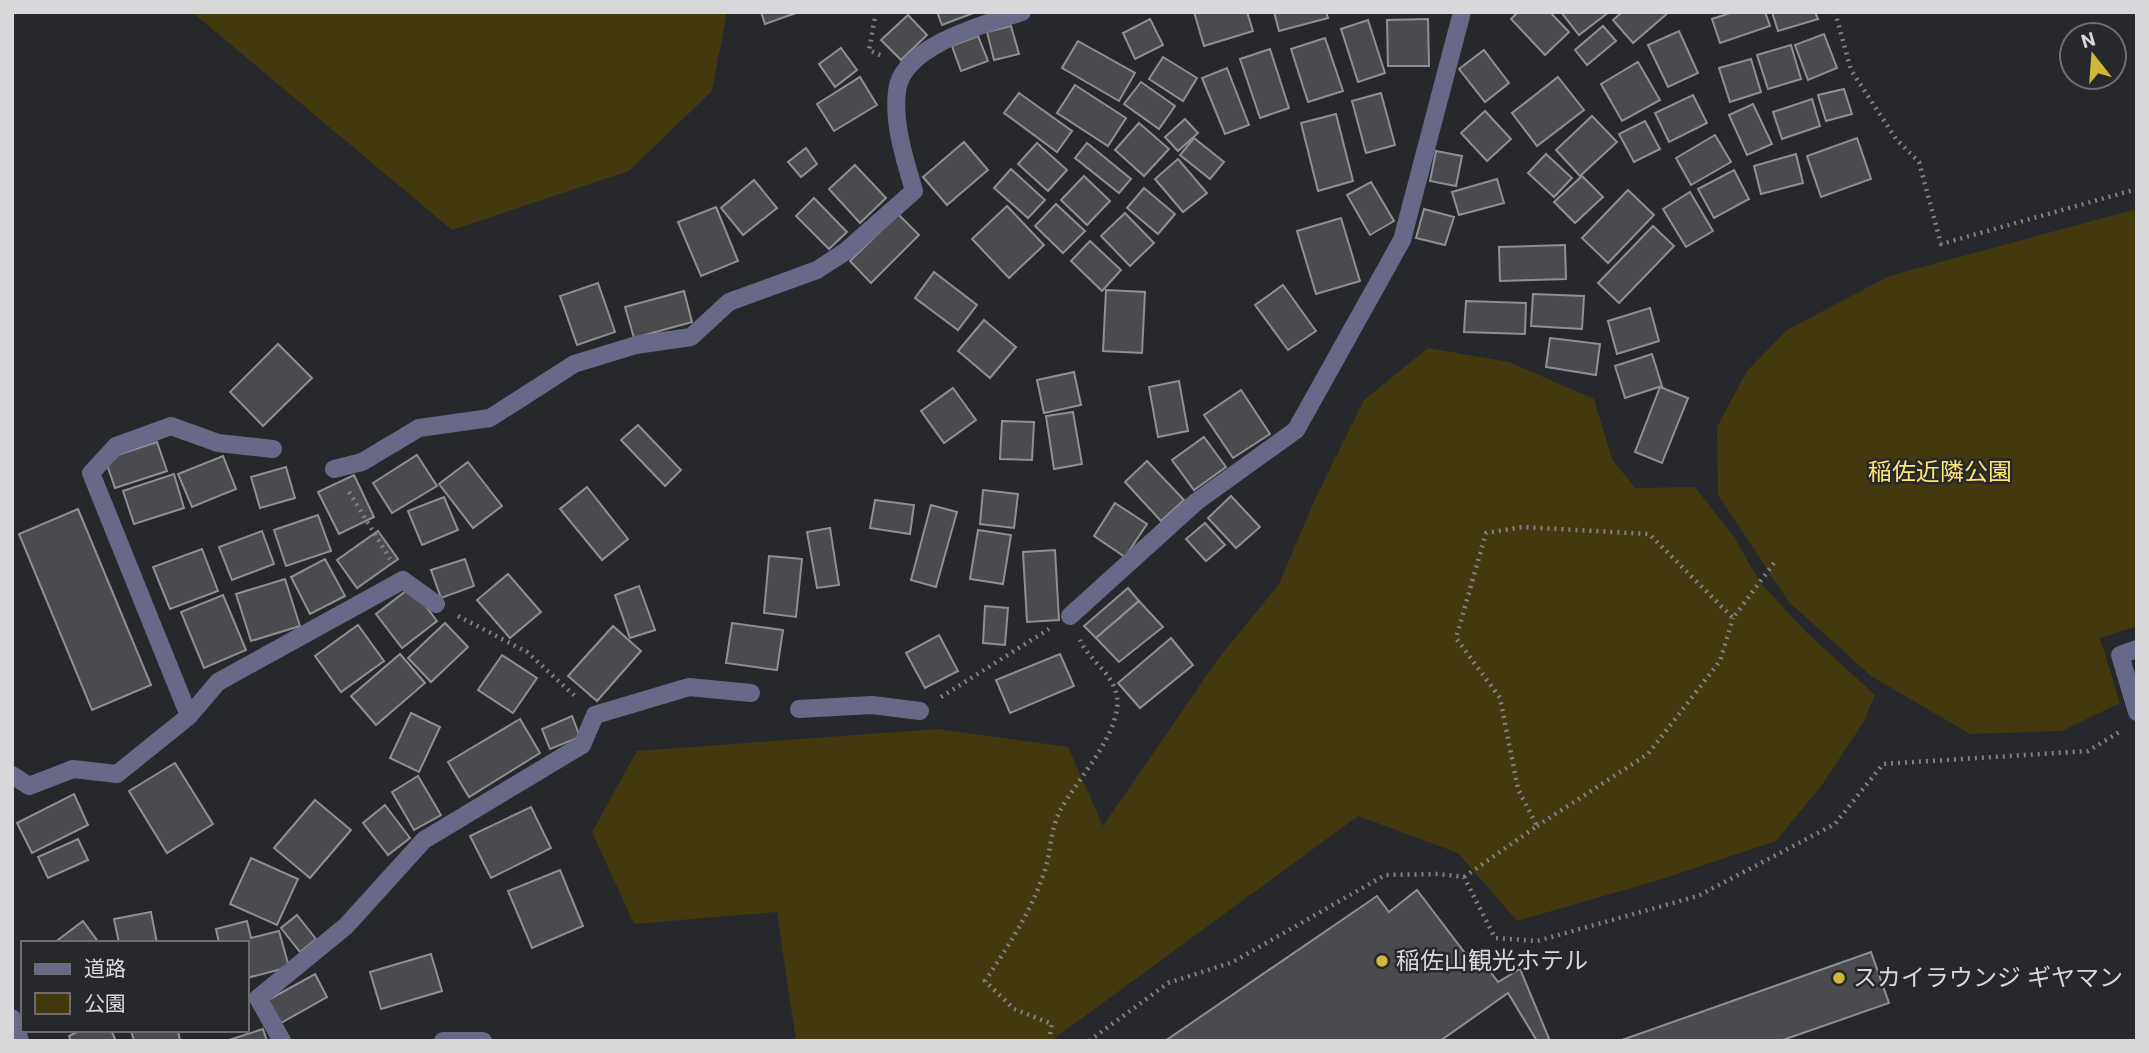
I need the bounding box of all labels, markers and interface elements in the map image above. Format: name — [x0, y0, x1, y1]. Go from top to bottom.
north arrow — [2058, 21, 2128, 91]
text: N — [2078, 27, 2098, 53]
park label: 稲佐近隣公園 — [1868, 458, 2012, 486]
legend — [21, 941, 248, 1032]
place label: 稲佐山観光ホテル — [1396, 947, 1588, 975]
marker: 稲佐山観光ホテル — [1374, 953, 1390, 969]
text: 道路 — [84, 957, 126, 981]
place label: スカイラウンジ ギヤマン — [1853, 964, 2123, 992]
marker: スカイラウンジ ギヤマン — [1831, 970, 1847, 986]
text: 公園 — [84, 992, 126, 1016]

